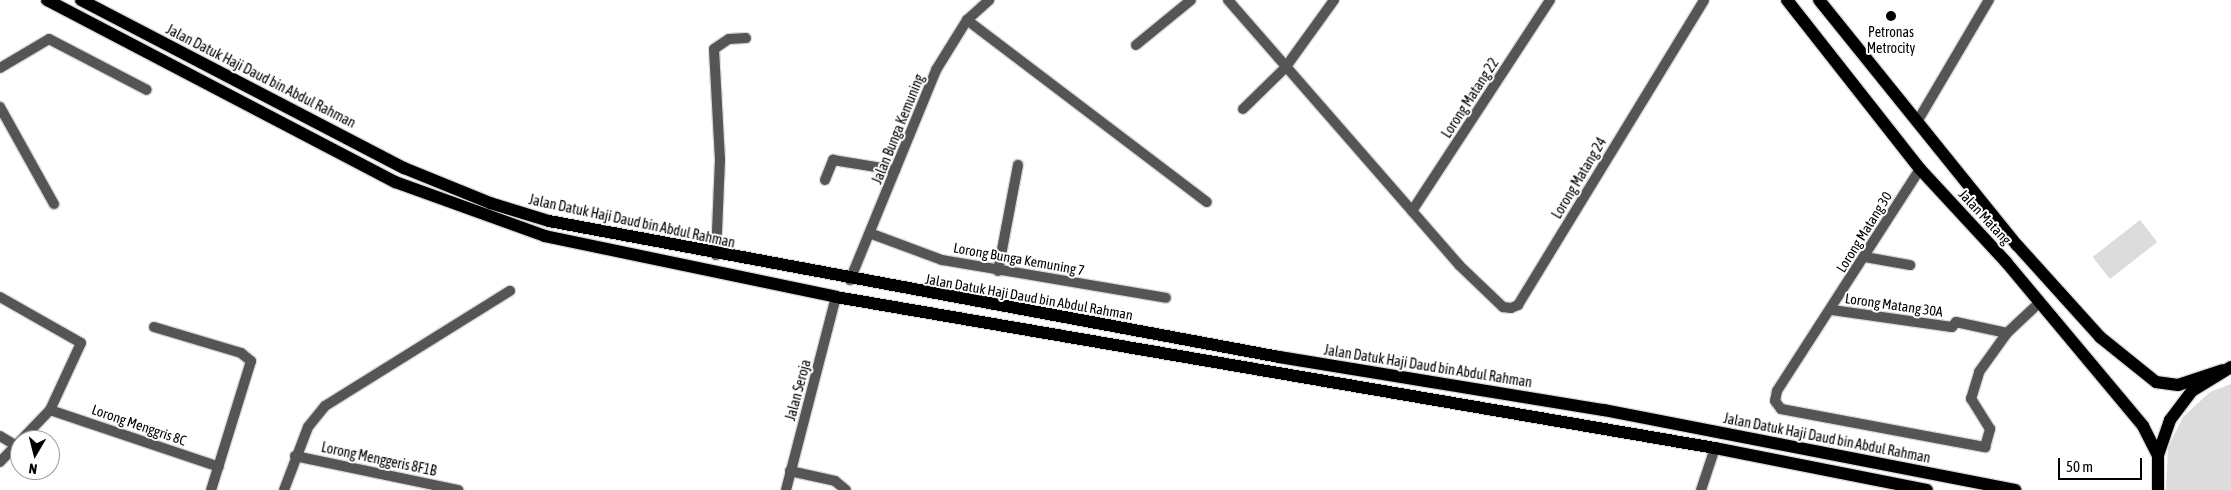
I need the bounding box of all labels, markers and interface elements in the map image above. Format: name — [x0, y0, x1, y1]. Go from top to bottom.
marker: Petronas Metrocity — [1885, 10, 1897, 22]
street label: Jalan Datuk Haji Daud bin Abdul Rahman — [163, 21, 359, 131]
place label: Petronas Metrocity — [1867, 24, 1915, 56]
street label: Lorong Matang 22 — [1438, 55, 1502, 141]
street label: Jalan Bunga Kemuning — [868, 72, 928, 186]
street label: Lorong Matang 24 — [1548, 134, 1610, 222]
street label: Jalan Matang — [1955, 186, 2015, 248]
street label: Lorong Matang 30 — [1833, 189, 1895, 275]
street label: Jalan Datuk Haji Daud bin Abdul Rahman — [527, 191, 737, 251]
street label: Lorong Bunga Kemuning 7 — [952, 239, 1086, 279]
street label: Jalan Datuk Haji Daud bin Abdul Rahman — [924, 270, 1134, 324]
street label: Lorong Matang 30A — [1844, 290, 1944, 320]
street label: Jalan Datuk Haji Daud bin Abdul Rahman — [1323, 341, 1533, 391]
street label: Jalan Seroja — [782, 358, 814, 422]
street label: Lorong Menggris 8C — [90, 401, 188, 449]
street label: Jalan Datuk Haji Daud bin Abdul Rahman — [1722, 410, 1932, 466]
north arrow — [10, 430, 60, 480]
street label: Lorong Menggeris 8F1B — [320, 439, 438, 479]
scale bar — [2061, 448, 2145, 480]
text: 50 m — [2066, 458, 2093, 475]
text: N — [28, 460, 38, 477]

